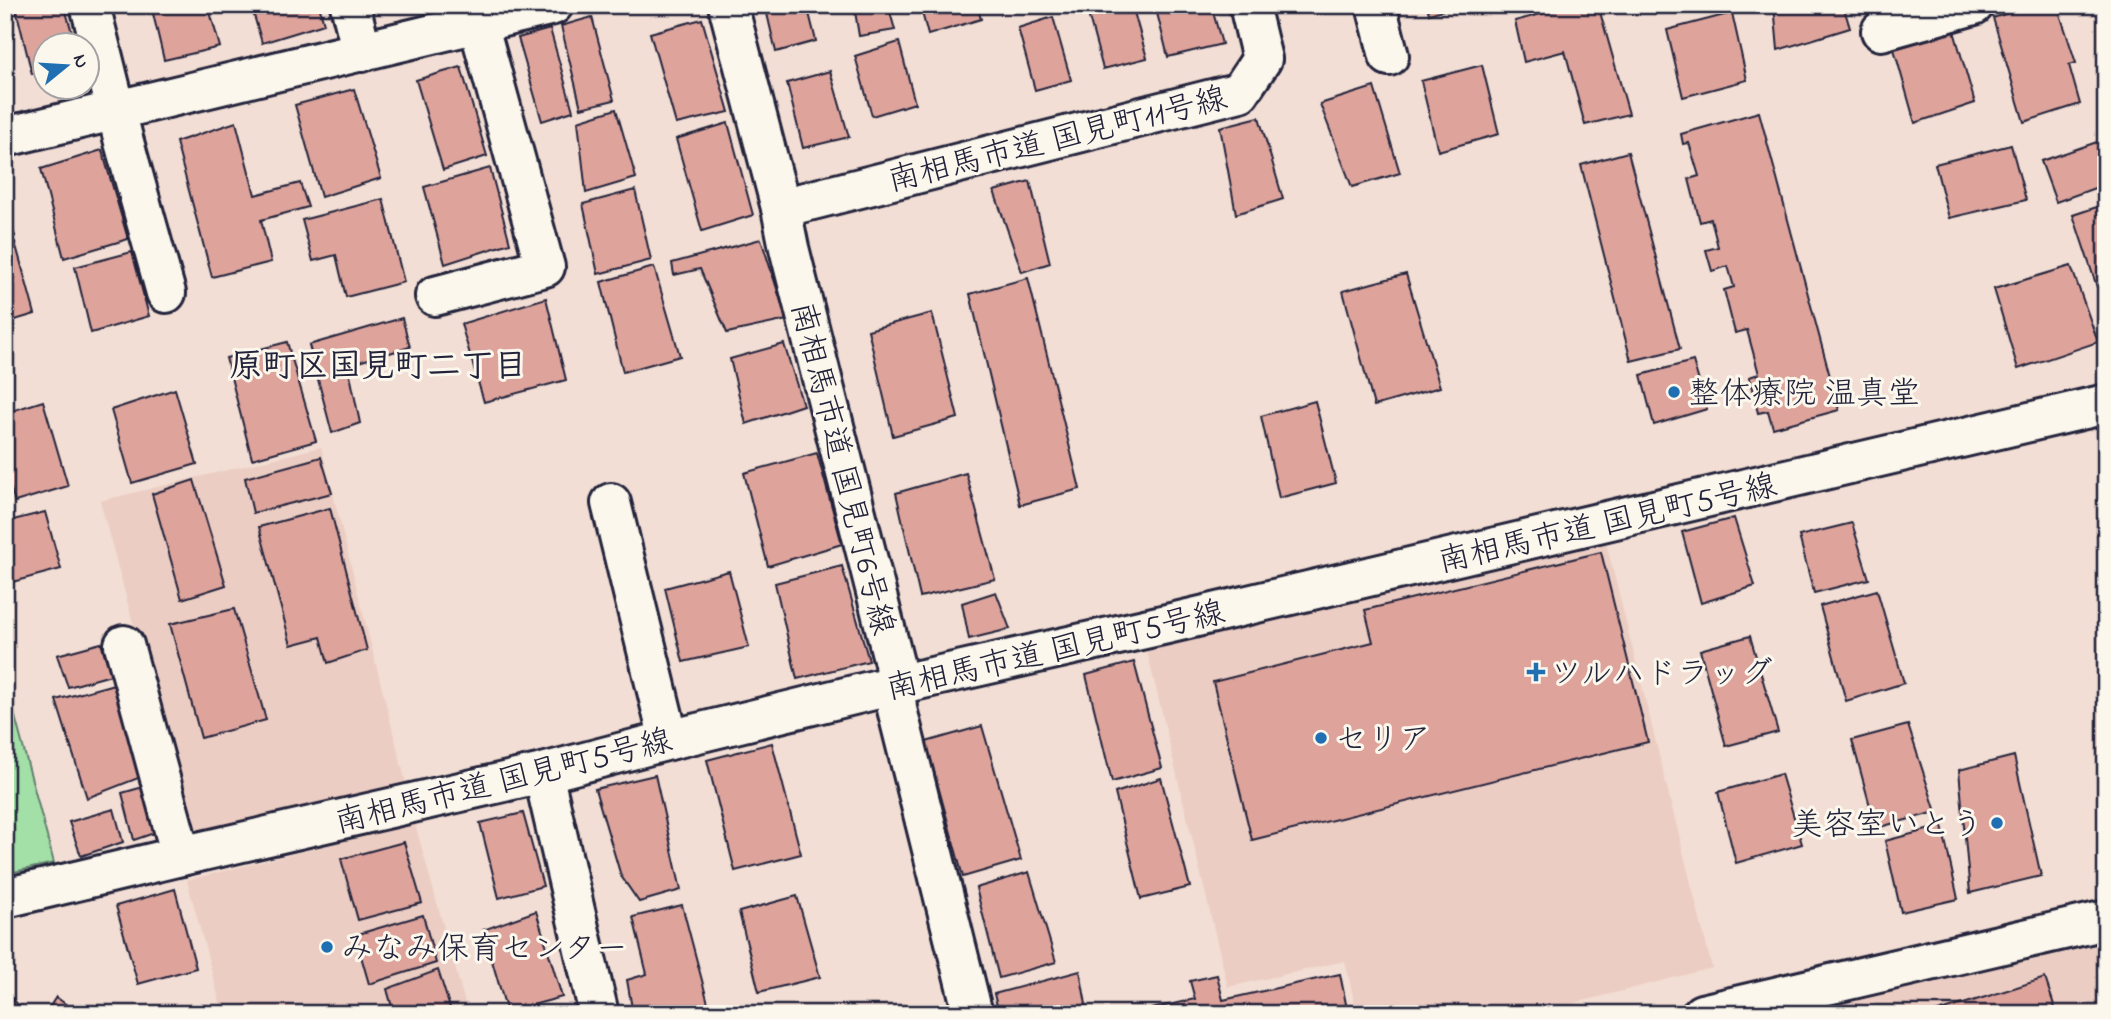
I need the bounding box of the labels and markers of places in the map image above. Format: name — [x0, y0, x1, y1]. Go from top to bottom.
place label: 整体療院 温真堂 — [1688, 372, 1920, 419]
marker: 整体療院 温真堂 — [1666, 384, 1682, 400]
place label: ツルハドラッグ — [1550, 652, 1773, 699]
marker: ツルハドラッグ — [1528, 664, 1544, 680]
place label: セリア — [1335, 718, 1431, 765]
marker: セリア — [1313, 730, 1329, 746]
place label: 美容室いとう — [1791, 803, 1983, 850]
marker: 美容室いとう — [1989, 815, 2005, 831]
place label: みなみ保育センター — [341, 927, 628, 974]
marker: みなみ保育センター — [319, 939, 335, 955]

